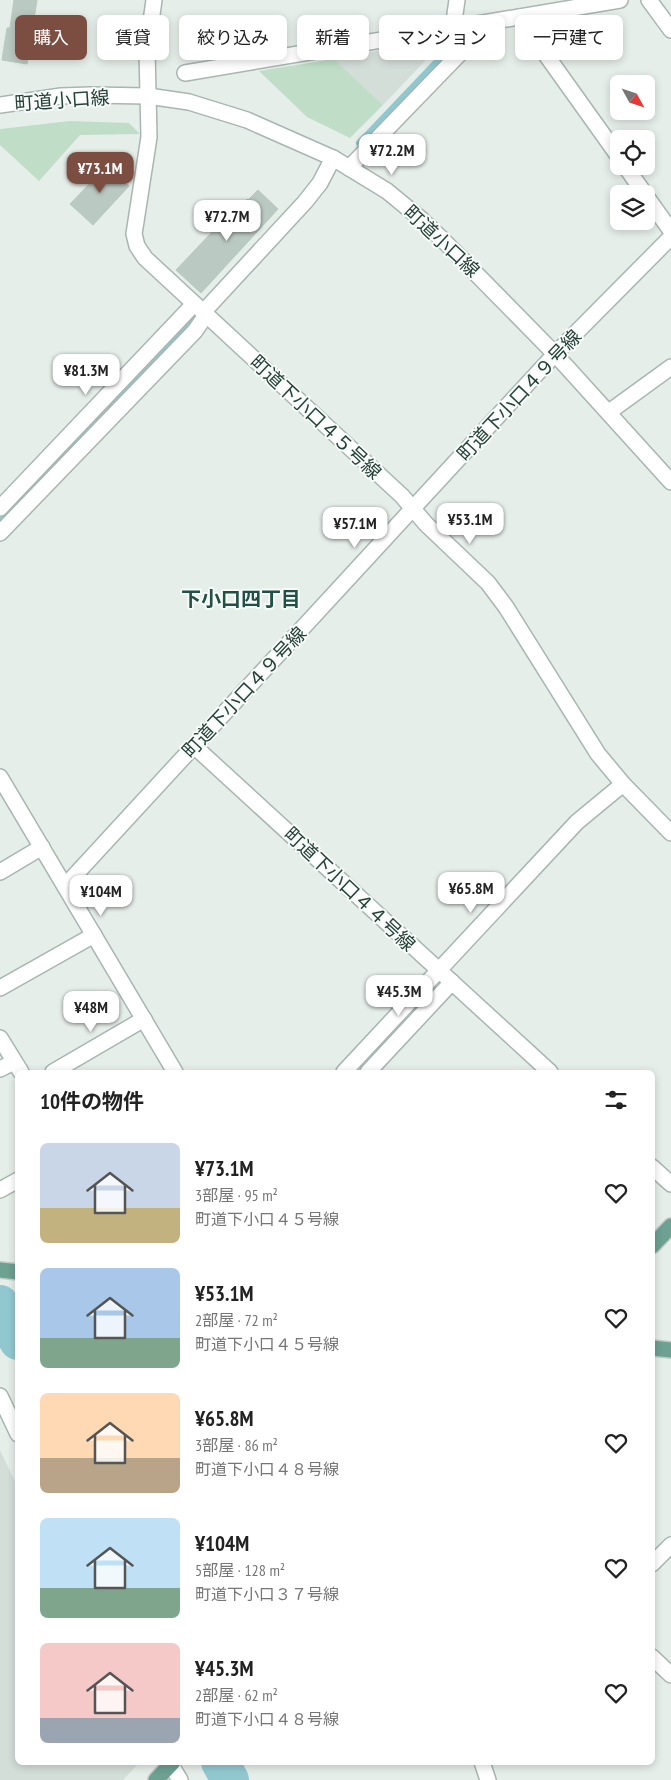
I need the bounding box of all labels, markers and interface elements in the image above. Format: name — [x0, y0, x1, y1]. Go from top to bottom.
chip: 購入 — [15, 15, 87, 60]
chip: 賃貸 — [97, 15, 169, 60]
chip: 絞り込み — [179, 15, 287, 60]
chip: 新着 — [297, 15, 369, 60]
chip: マンション — [379, 15, 505, 60]
chip: 一戸建て — [515, 15, 623, 60]
north arrow — [610, 75, 655, 120]
map controls — [610, 75, 655, 230]
street label: 町道小口線 — [14, 85, 110, 115]
button: locate — [610, 130, 655, 175]
pin: ¥72.2M — [351, 134, 433, 176]
text: ¥72.2M — [370, 140, 414, 160]
pin: ¥73.1M — [59, 152, 141, 194]
text: ¥73.1M — [78, 158, 122, 178]
button: layers — [610, 185, 655, 230]
pin: ¥72.7M — [186, 200, 268, 242]
street label: 町道小口線 — [399, 200, 485, 282]
text: ¥72.7M — [205, 206, 249, 226]
street label: 町道下小口４９号線 — [452, 324, 586, 466]
street label: 町道下小口４５号線 — [245, 350, 387, 484]
pin: ¥81.3M — [45, 354, 127, 396]
text: ¥81.3M — [64, 360, 108, 380]
pin: ¥53.1M — [429, 502, 511, 545]
pin: ¥57.1M — [314, 506, 396, 549]
text: ¥53.1M — [448, 509, 492, 529]
text: ¥57.1M — [333, 513, 377, 533]
district label: 下小口四丁目 — [181, 586, 301, 612]
street label: 町道下小口４９号線 — [177, 621, 311, 763]
street label: 町道下小口４４号線 — [279, 822, 421, 956]
pin: ¥65.8M — [430, 872, 512, 914]
pin: ¥104M — [66, 874, 136, 917]
text: ¥65.8M — [449, 878, 493, 898]
text: ¥104M — [80, 881, 122, 901]
pin: ¥45.3M — [358, 974, 440, 1017]
text: ¥45.3M — [377, 981, 421, 1001]
pin: ¥48M — [61, 990, 121, 1033]
text: ¥48M — [74, 997, 108, 1017]
icon: filters — [602, 1086, 630, 1114]
text: 10件の物件 — [40, 1088, 144, 1115]
text: ¥73.1M — [195, 1155, 254, 1182]
icon: home — [80, 1163, 140, 1223]
icon: heart — [602, 1179, 630, 1207]
text: 3部屋 · 95 m² — [195, 1185, 278, 1205]
text: 町道下小口４５号線 — [195, 1209, 339, 1229]
text: ¥53.1M — [195, 1280, 254, 1307]
icon: home — [80, 1288, 140, 1348]
icon: heart — [602, 1304, 630, 1332]
text: 2部屋 · 72 m² — [195, 1310, 278, 1330]
text: 町道下小口４５号線 — [195, 1334, 339, 1354]
text: ¥65.8M — [195, 1405, 254, 1432]
icon: home — [80, 1413, 140, 1473]
icon: heart — [602, 1429, 630, 1457]
text: 3部屋 · 86 m² — [195, 1435, 278, 1455]
text: 町道下小口４８号線 — [195, 1459, 339, 1479]
text: ¥104M — [195, 1530, 249, 1557]
icon: home — [80, 1538, 140, 1598]
icon: heart — [602, 1554, 630, 1582]
text: 5部屋 · 128 m² — [195, 1560, 285, 1580]
text: 町道下小口３７号線 — [195, 1584, 339, 1604]
text: ¥45.3M — [195, 1655, 254, 1682]
icon: home — [80, 1663, 140, 1723]
icon: heart — [602, 1679, 630, 1707]
text: 2部屋 · 62 m² — [195, 1685, 278, 1705]
text: 町道下小口４８号線 — [195, 1709, 339, 1729]

